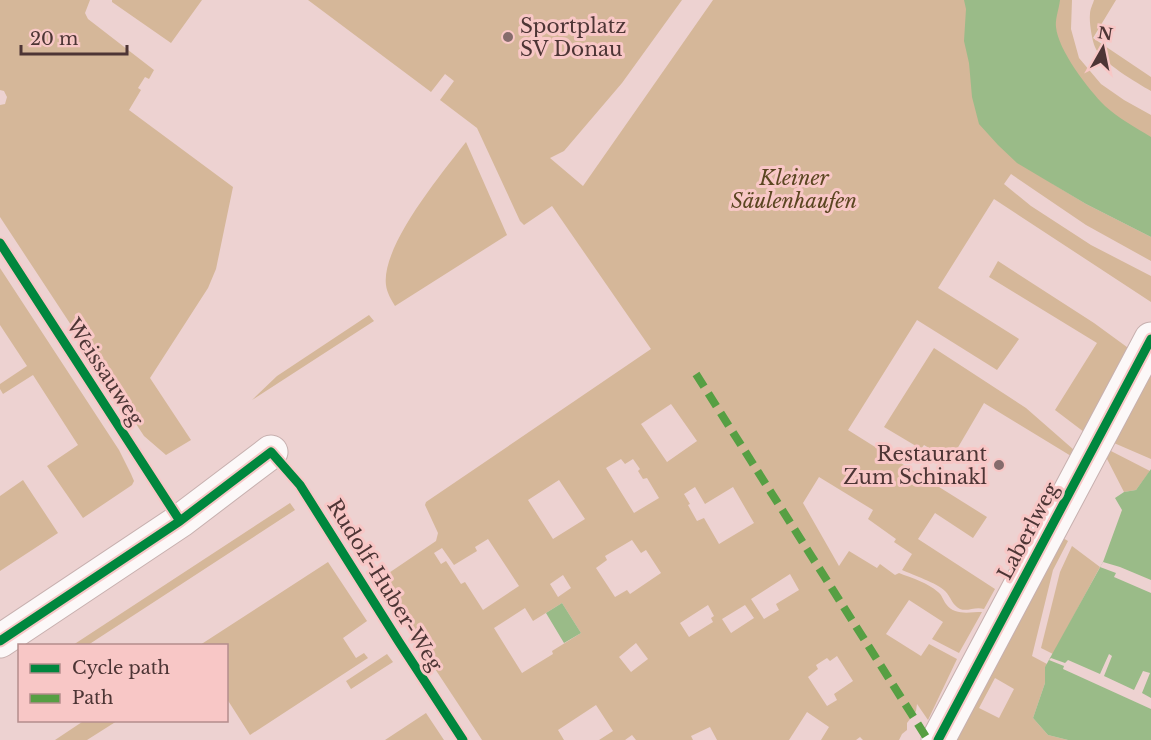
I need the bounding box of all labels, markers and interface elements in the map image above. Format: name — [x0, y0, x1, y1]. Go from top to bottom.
place label: Sportplatz SV Donau — [520, 14, 626, 61]
scale bar — [21, 18, 128, 56]
north arrow — [1073, 18, 1133, 78]
text: N — [1096, 22, 1114, 44]
text: 20 m — [30, 28, 78, 50]
marker: Sportplatz SV Donau — [501, 30, 515, 44]
park label: Kleiner Säulenhaufen — [731, 166, 857, 213]
street label: Weissauweg — [61, 313, 149, 431]
place label: Restaurant Zum Schinakl — [843, 442, 987, 489]
marker: Restaurant Zum Schinakl — [992, 458, 1006, 472]
street label: Laberlweg — [992, 478, 1064, 584]
street label: Rudolf-Huber-Weg — [322, 495, 448, 676]
legend — [18, 644, 228, 722]
text: Cycle path — [72, 657, 170, 679]
text: Path — [72, 687, 113, 709]

